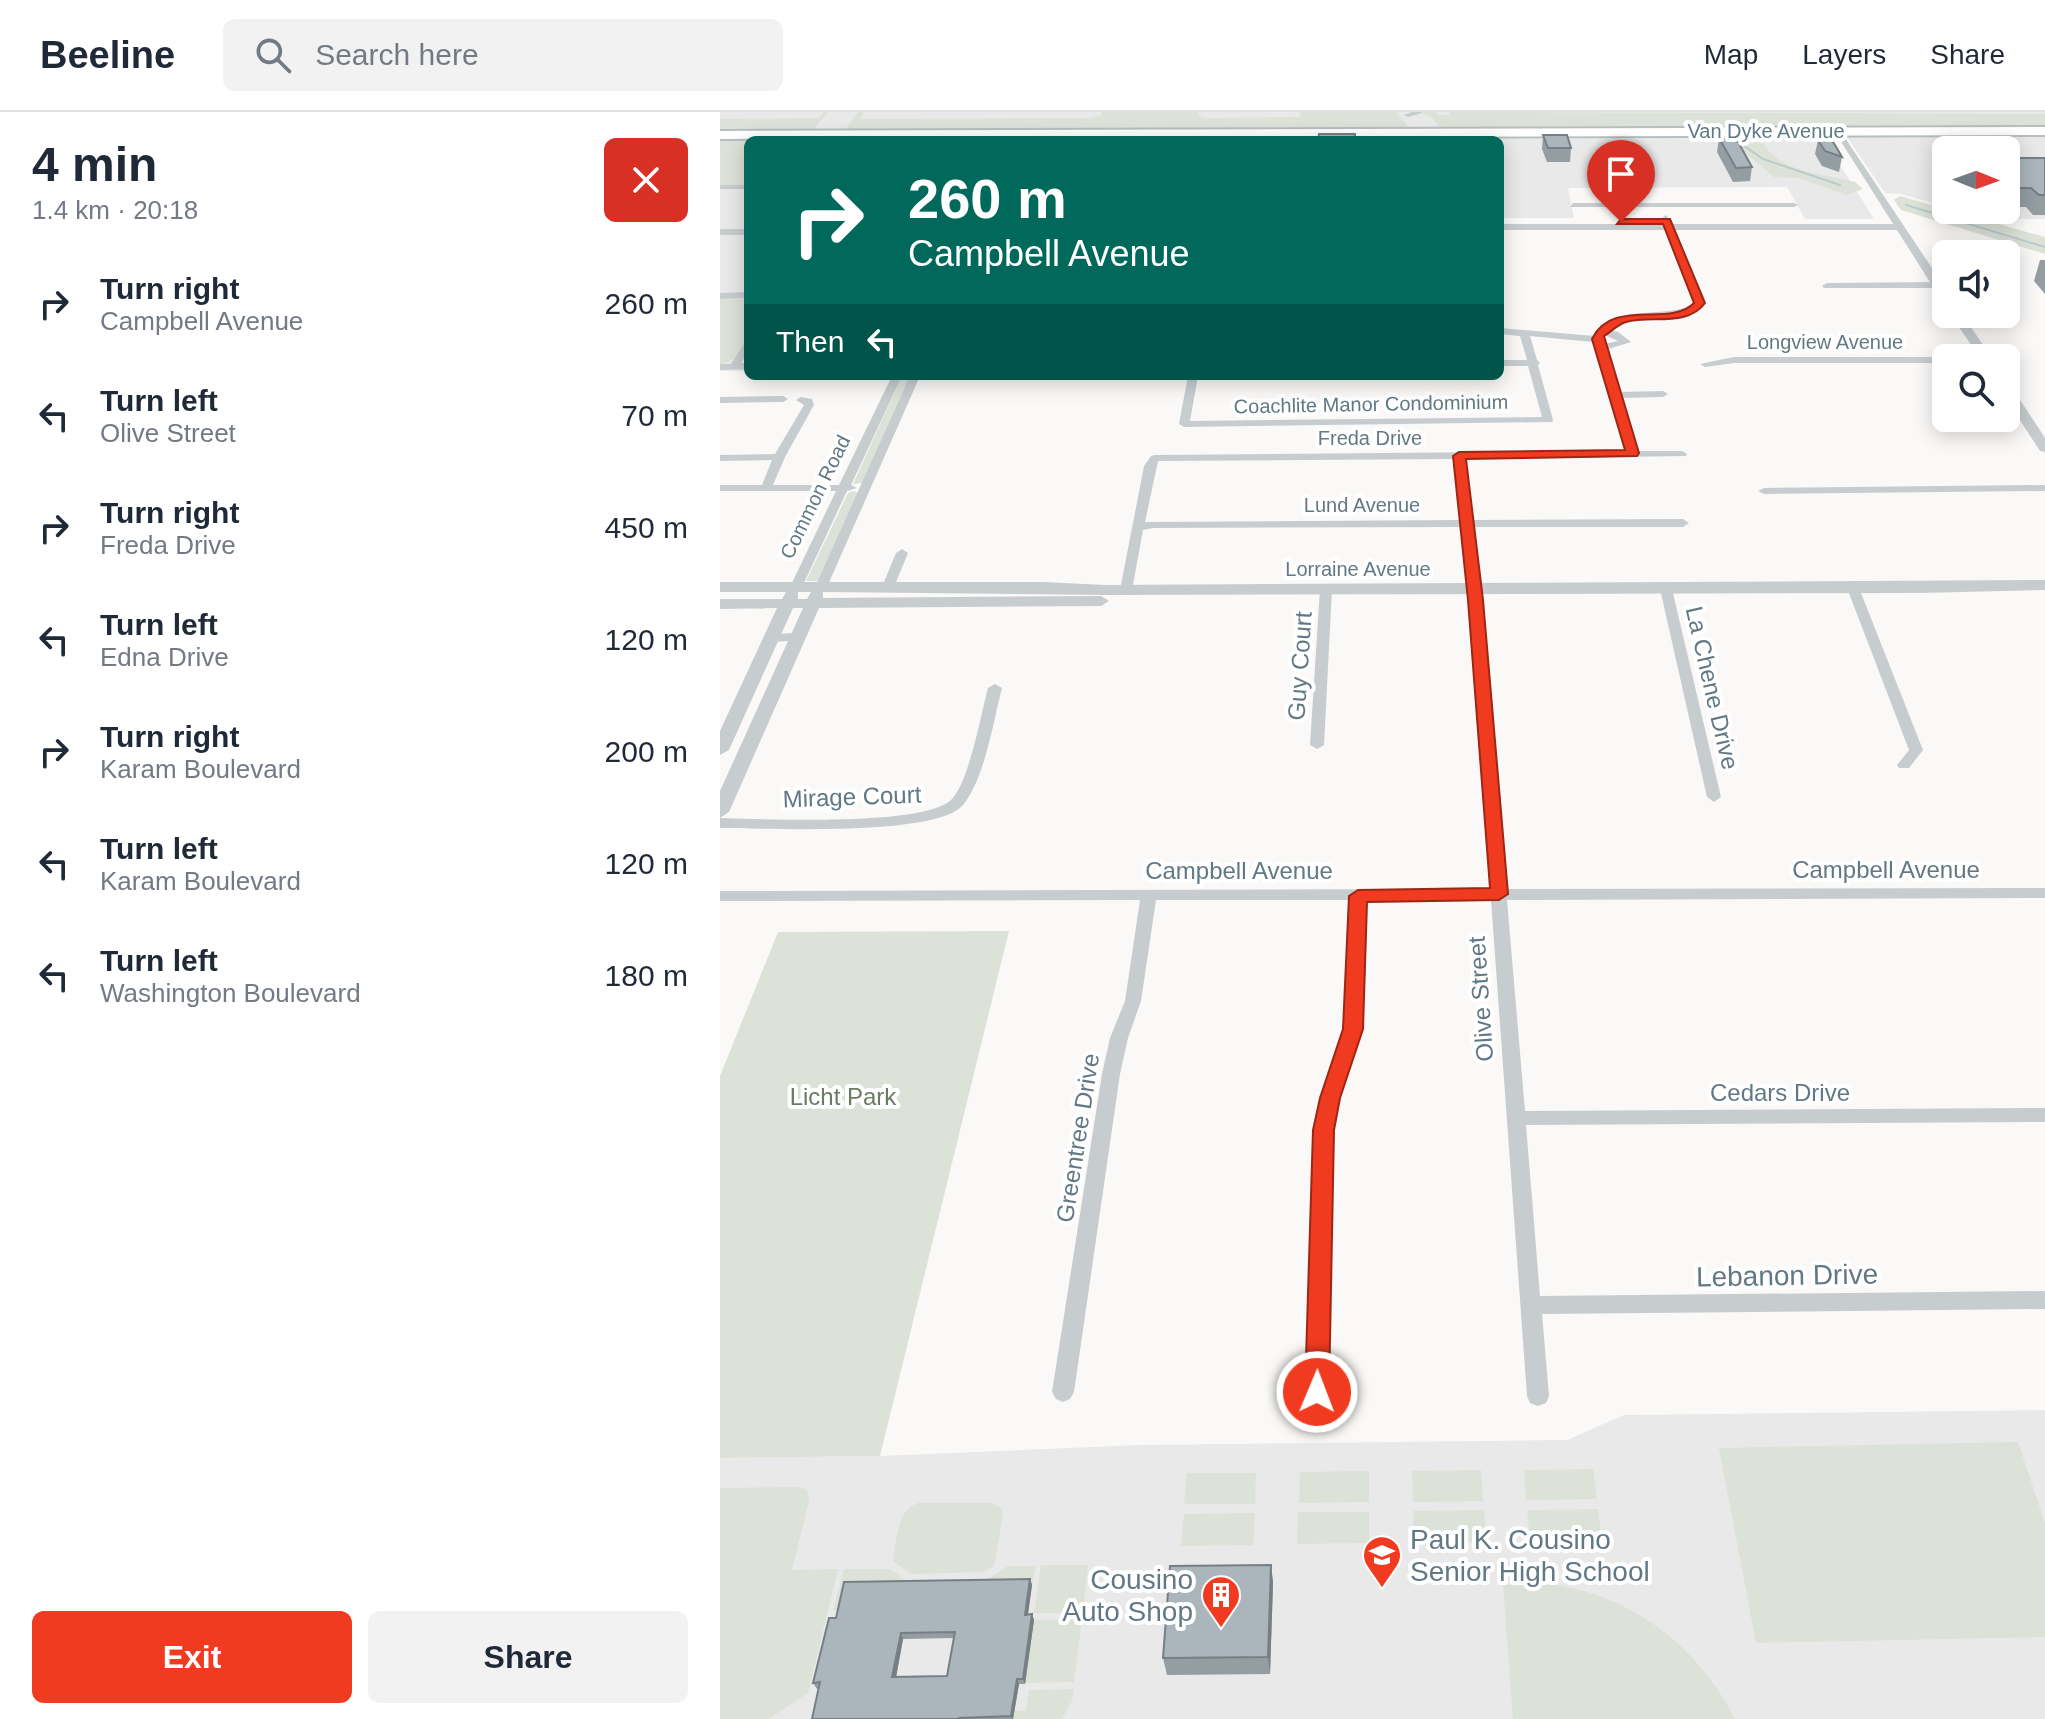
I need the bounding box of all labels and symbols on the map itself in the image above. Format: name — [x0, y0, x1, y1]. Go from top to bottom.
street label: Van Dyke Avenue — [1687, 120, 1845, 142]
north arrow — [1932, 136, 2020, 224]
pin — [1587, 140, 1655, 222]
street label: Longview Avenue — [1747, 331, 1903, 353]
street label: Coachlite Manor Condominium — [1234, 391, 1508, 417]
street label: Freda Drive — [1318, 427, 1422, 449]
street label: Common Road — [776, 432, 854, 562]
street label: Lund Avenue — [1304, 494, 1420, 516]
street label: Lorraine Avenue — [1285, 558, 1431, 580]
street label: La Chene Drive — [1681, 604, 1744, 772]
street label: Guy Court — [1282, 610, 1317, 721]
street label: Mirage Court — [782, 781, 922, 812]
street label: Campbell Avenue — [1792, 856, 1980, 883]
street label: Campbell Avenue — [1145, 857, 1333, 884]
street label: Olive Street — [1463, 935, 1498, 1063]
street label: Greentree Drive — [1051, 1051, 1104, 1224]
street label: Cedars Drive — [1710, 1079, 1850, 1106]
park label: Licht Park — [790, 1083, 897, 1110]
street label: Lebanon Drive — [1696, 1258, 1878, 1293]
position arrow — [1275, 1350, 1359, 1434]
place label: Paul K. Cousino Senior High School — [1410, 1524, 1650, 1587]
school or university icon: Paul K. Cousino Senior High School — [1361, 1534, 1403, 1589]
place label: Cousino Auto Shop — [1062, 1564, 1193, 1627]
building icon: Cousino Auto Shop — [1200, 1574, 1242, 1629]

